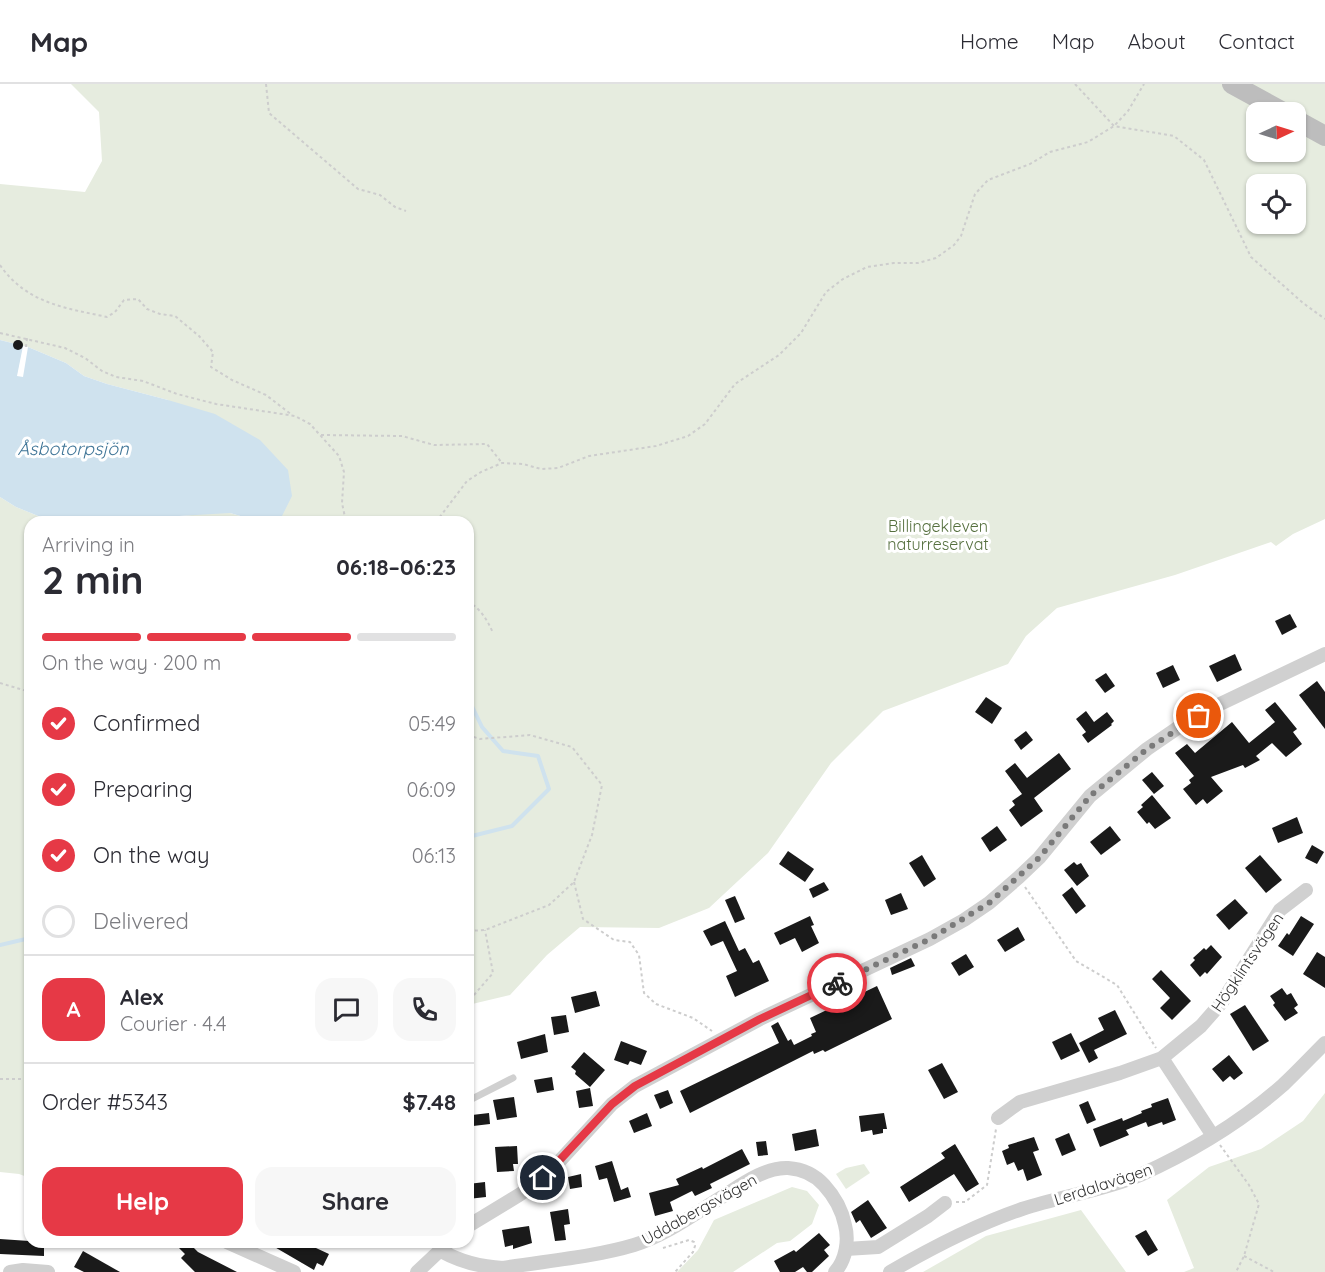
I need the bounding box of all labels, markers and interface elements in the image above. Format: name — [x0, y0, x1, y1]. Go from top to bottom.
text: Map — [30, 24, 88, 59]
text: Home — [960, 28, 1019, 54]
text: Map — [1052, 28, 1095, 54]
text: About — [1128, 28, 1186, 54]
text: Contact — [1219, 28, 1295, 54]
north arrow — [1246, 102, 1306, 162]
map controls — [1246, 102, 1306, 234]
button: locate — [1246, 174, 1306, 234]
water label: Åsbotorpsjön — [17, 437, 129, 460]
park label: Billingekleven naturreservat — [887, 516, 989, 554]
text: Arriving in — [42, 532, 135, 557]
text: 06:18–06:23 — [336, 553, 456, 581]
text: 2 min — [42, 555, 144, 604]
text: On the way · 200 m — [42, 650, 221, 675]
pin — [1173, 690, 1224, 741]
icon: bag — [1182, 699, 1215, 732]
icon: check — [42, 707, 75, 740]
text: Confirmed — [93, 709, 200, 737]
text: 05:49 — [408, 711, 456, 736]
icon: check — [42, 773, 75, 806]
text: Preparing — [93, 775, 193, 803]
text: 06:09 — [407, 777, 456, 802]
icon: check — [42, 839, 75, 872]
text: On the way — [93, 841, 209, 869]
text: 06:13 — [412, 843, 456, 868]
text: Delivered — [93, 907, 189, 935]
street label: Högklintsvägen — [1206, 909, 1288, 1015]
courier — [807, 953, 867, 1013]
icon: bike — [821, 967, 854, 1000]
button: chat — [315, 978, 378, 1041]
button: phone — [393, 978, 456, 1041]
text: Alex — [120, 983, 163, 1011]
text: A — [66, 995, 81, 1023]
text: Courier · 4.4 — [120, 1011, 226, 1036]
text: Order #5343 — [42, 1088, 168, 1116]
text: $7.48 — [403, 1088, 456, 1116]
pin — [517, 1152, 568, 1203]
street label: Lerdalavägen — [1051, 1159, 1155, 1209]
icon: home — [526, 1161, 559, 1194]
button: Help — [42, 1167, 243, 1236]
button: Share — [255, 1167, 456, 1236]
street label: Uddabergsvägen — [638, 1169, 760, 1249]

